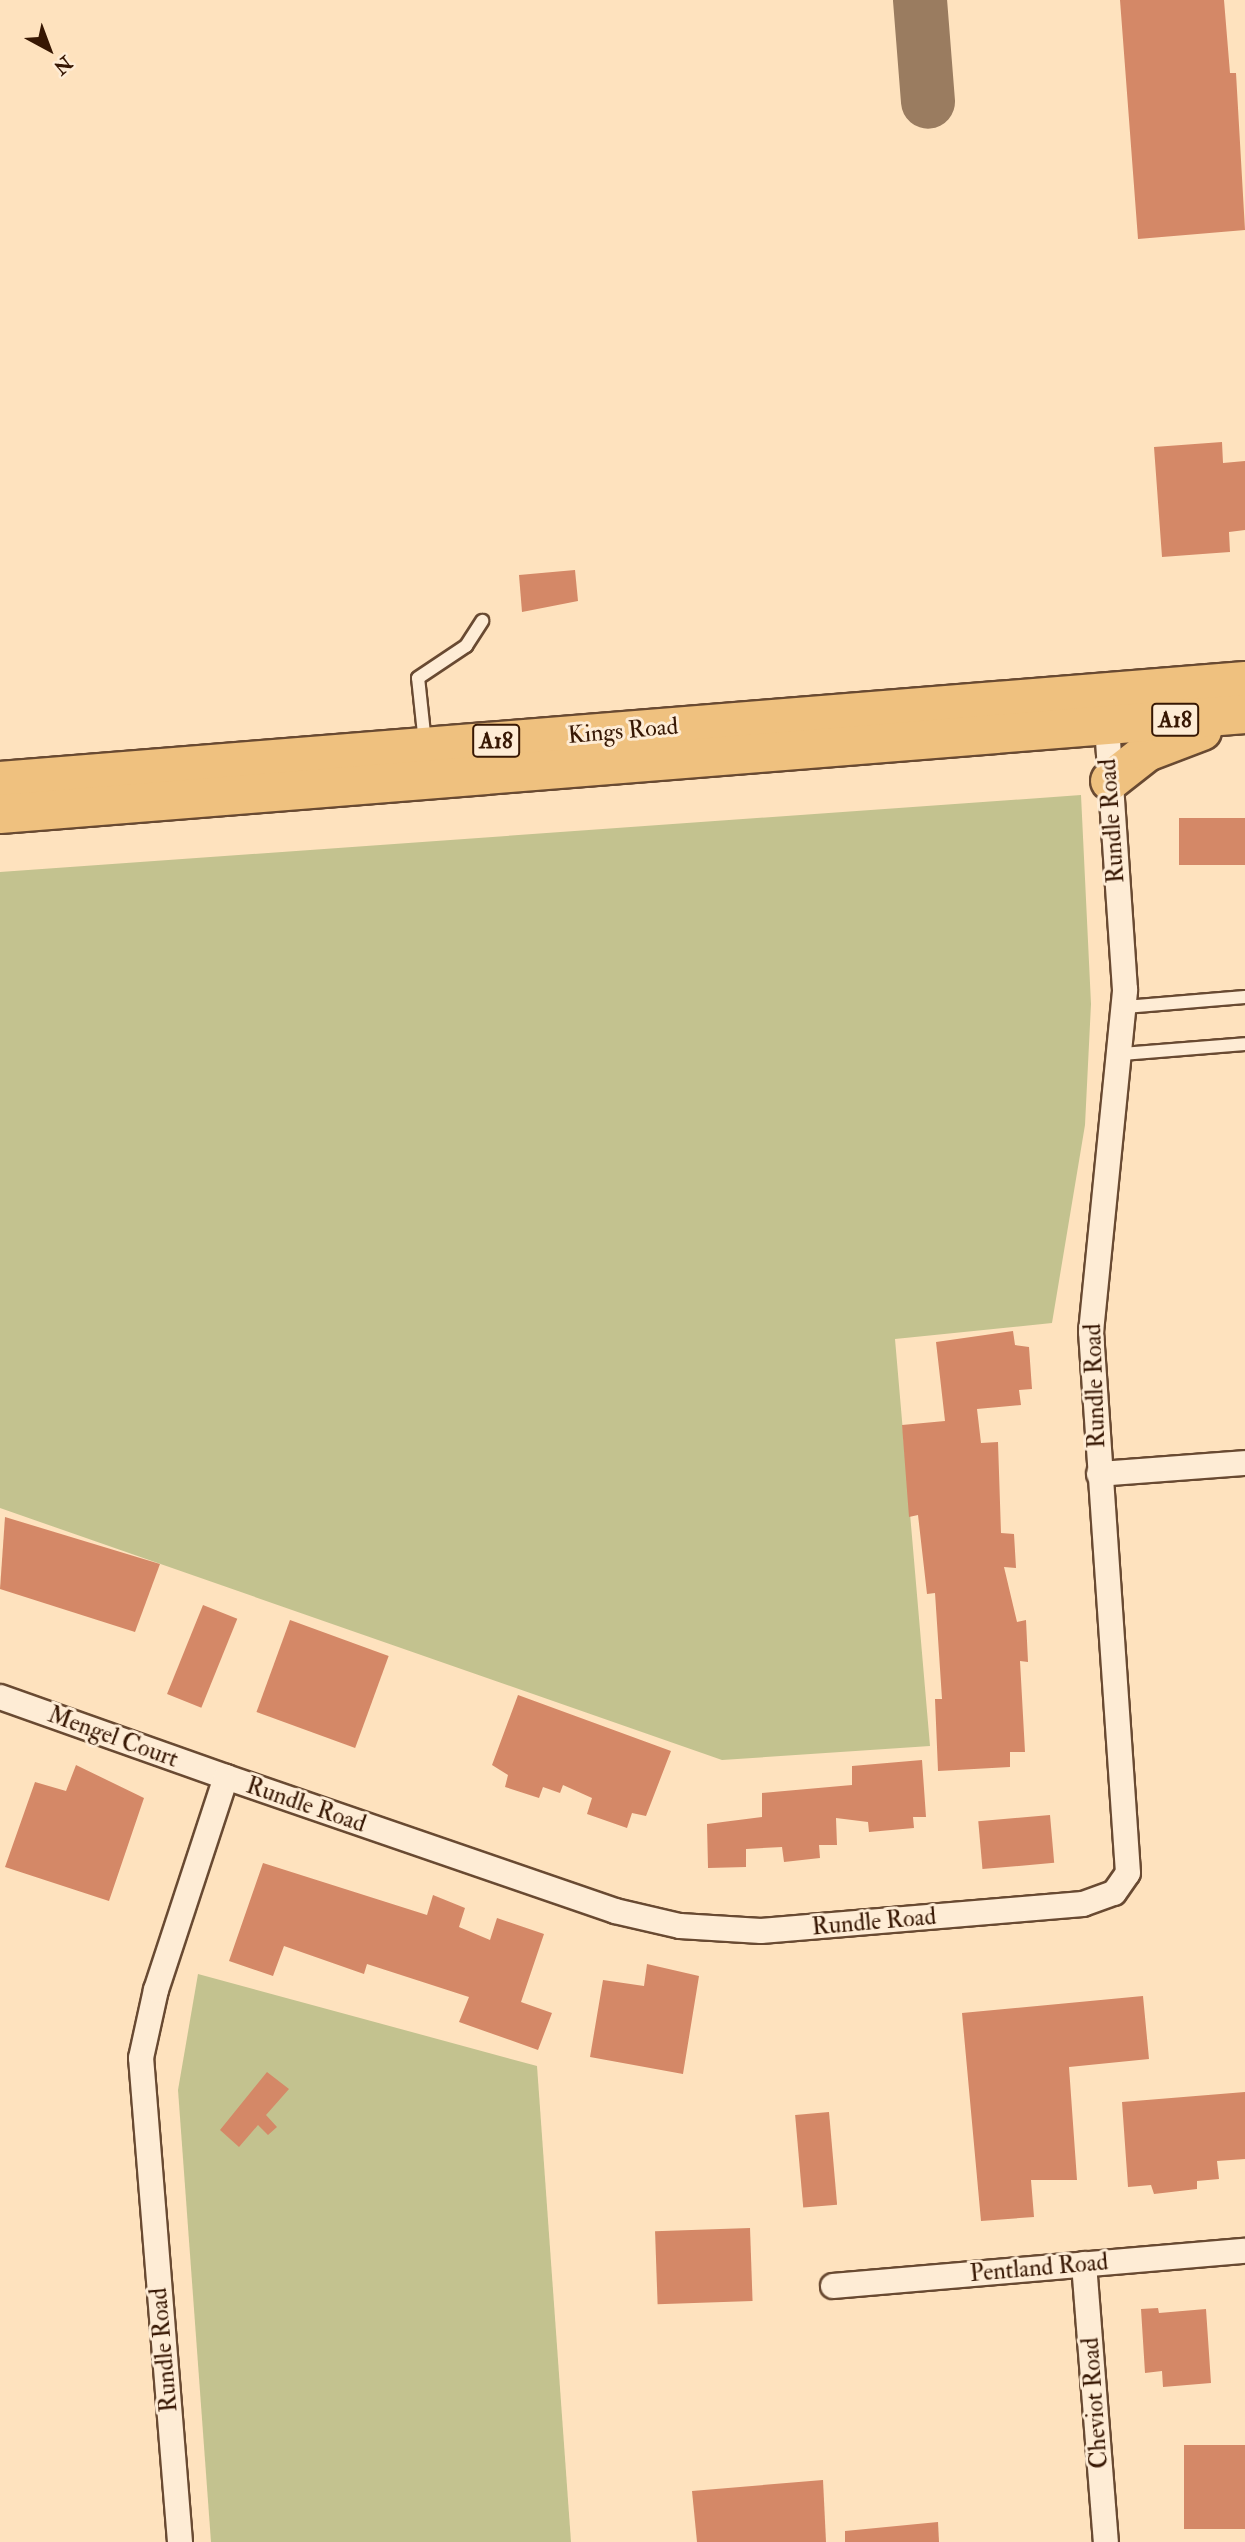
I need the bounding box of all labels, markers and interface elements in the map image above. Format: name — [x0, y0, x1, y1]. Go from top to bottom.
north arrow — [14, 14, 84, 84]
text: N — [48, 50, 77, 79]
road number: A18 — [1150, 700, 1200, 740]
street label: Kings Road — [567, 712, 679, 750]
road number: A18 — [472, 722, 520, 761]
street label: Rundle Road — [1093, 758, 1131, 884]
street label: Rundle Road — [1078, 1323, 1112, 1449]
street label: Mengel Court — [44, 1700, 182, 1774]
street label: Rundle Road — [242, 1771, 370, 1839]
street label: Rundle Road — [811, 1902, 937, 1942]
street label: Pentland Road — [969, 2248, 1109, 2288]
street label: Rundle Road — [144, 2287, 184, 2413]
street label: Cheviot Road — [1076, 2336, 1114, 2470]

